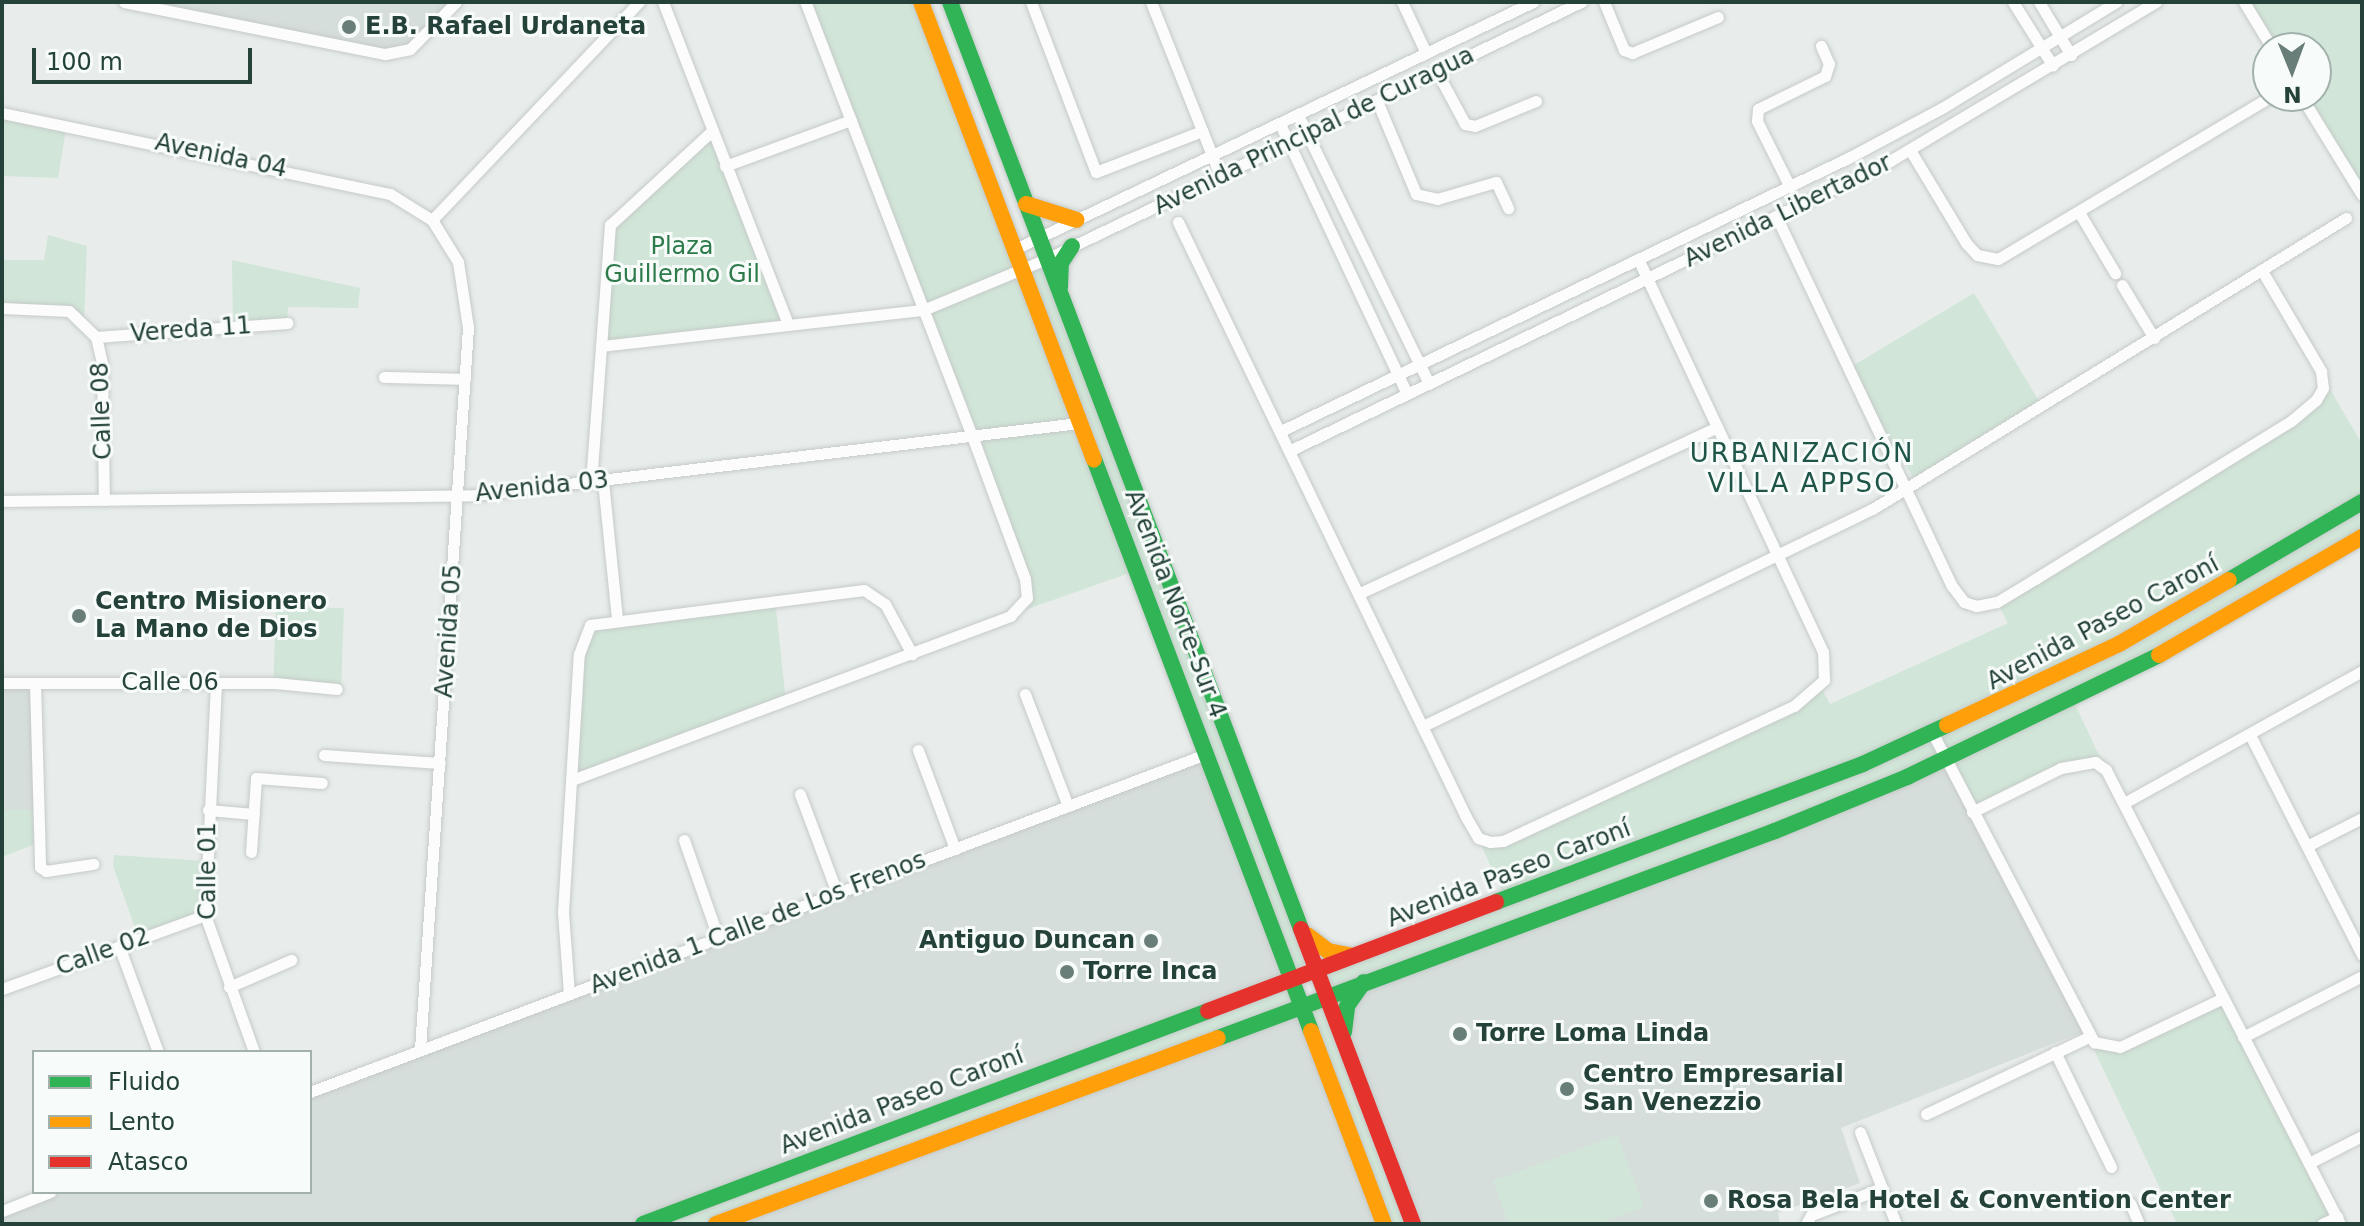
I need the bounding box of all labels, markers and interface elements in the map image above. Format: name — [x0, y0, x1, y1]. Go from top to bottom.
place label: E.B. Rafael Urdaneta — [365, 13, 646, 41]
marker: E.B. Rafael Urdaneta — [340, 18, 358, 36]
scale bar — [36, 32, 256, 82]
north arrow — [2252, 32, 2332, 112]
street label: Avenida Principal de Curagua — [1149, 41, 1479, 221]
text: 100 m — [46, 48, 123, 76]
text: N — [2283, 82, 2302, 107]
street label: Avenida 04 — [152, 128, 290, 184]
street label: Avenida Libertador — [1680, 148, 1896, 274]
park label: Plaza Guillermo Gil — [604, 233, 760, 289]
street label: Vereda 11 — [129, 311, 253, 349]
street label: Calle 08 — [86, 362, 118, 460]
district label: URBANIZACIÓN VILLA APPSO — [1690, 438, 1914, 500]
street label: Avenida 03 — [474, 466, 610, 508]
street label: Avenida Norte-Sur 4 — [1118, 486, 1232, 722]
street label: Avenida Paseo Caroní — [1982, 550, 2224, 696]
street label: Avenida 05 — [430, 563, 468, 699]
place label: Centro Misionero La Mano de Dios — [95, 588, 327, 644]
marker: Centro Misionero La Mano de Dios — [70, 607, 88, 625]
street label: Calle 06 — [121, 669, 219, 697]
street label: Avenida Paseo Caroní — [1383, 814, 1635, 934]
street label: Calle 01 — [194, 822, 222, 920]
street label: Avenida 1 Calle de Los Frenos — [586, 846, 930, 1000]
street label: Calle 02 — [52, 922, 154, 982]
place label: Antiguo Duncan — [919, 927, 1135, 955]
marker: Antiguo Duncan — [1142, 932, 1160, 950]
place label: Torre Inca — [1083, 958, 1217, 986]
marker: Torre Inca — [1058, 963, 1076, 981]
place label: Torre Loma Linda — [1476, 1020, 1709, 1048]
marker: Torre Loma Linda — [1451, 1025, 1469, 1043]
street label: Avenida Paseo Caroní — [776, 1041, 1028, 1161]
legend — [32, 1050, 312, 1194]
place label: Centro Empresarial San Venezzio — [1583, 1061, 1844, 1117]
text: Fluido — [108, 1068, 180, 1096]
marker: Centro Empresarial San Venezzio — [1558, 1080, 1576, 1098]
text: Lento — [108, 1108, 175, 1136]
text: Atasco — [108, 1148, 189, 1176]
place label: Rosa Bela Hotel & Convention Center — [1727, 1187, 2231, 1215]
marker: Rosa Bela Hotel & Convention Center — [1702, 1192, 1720, 1210]

